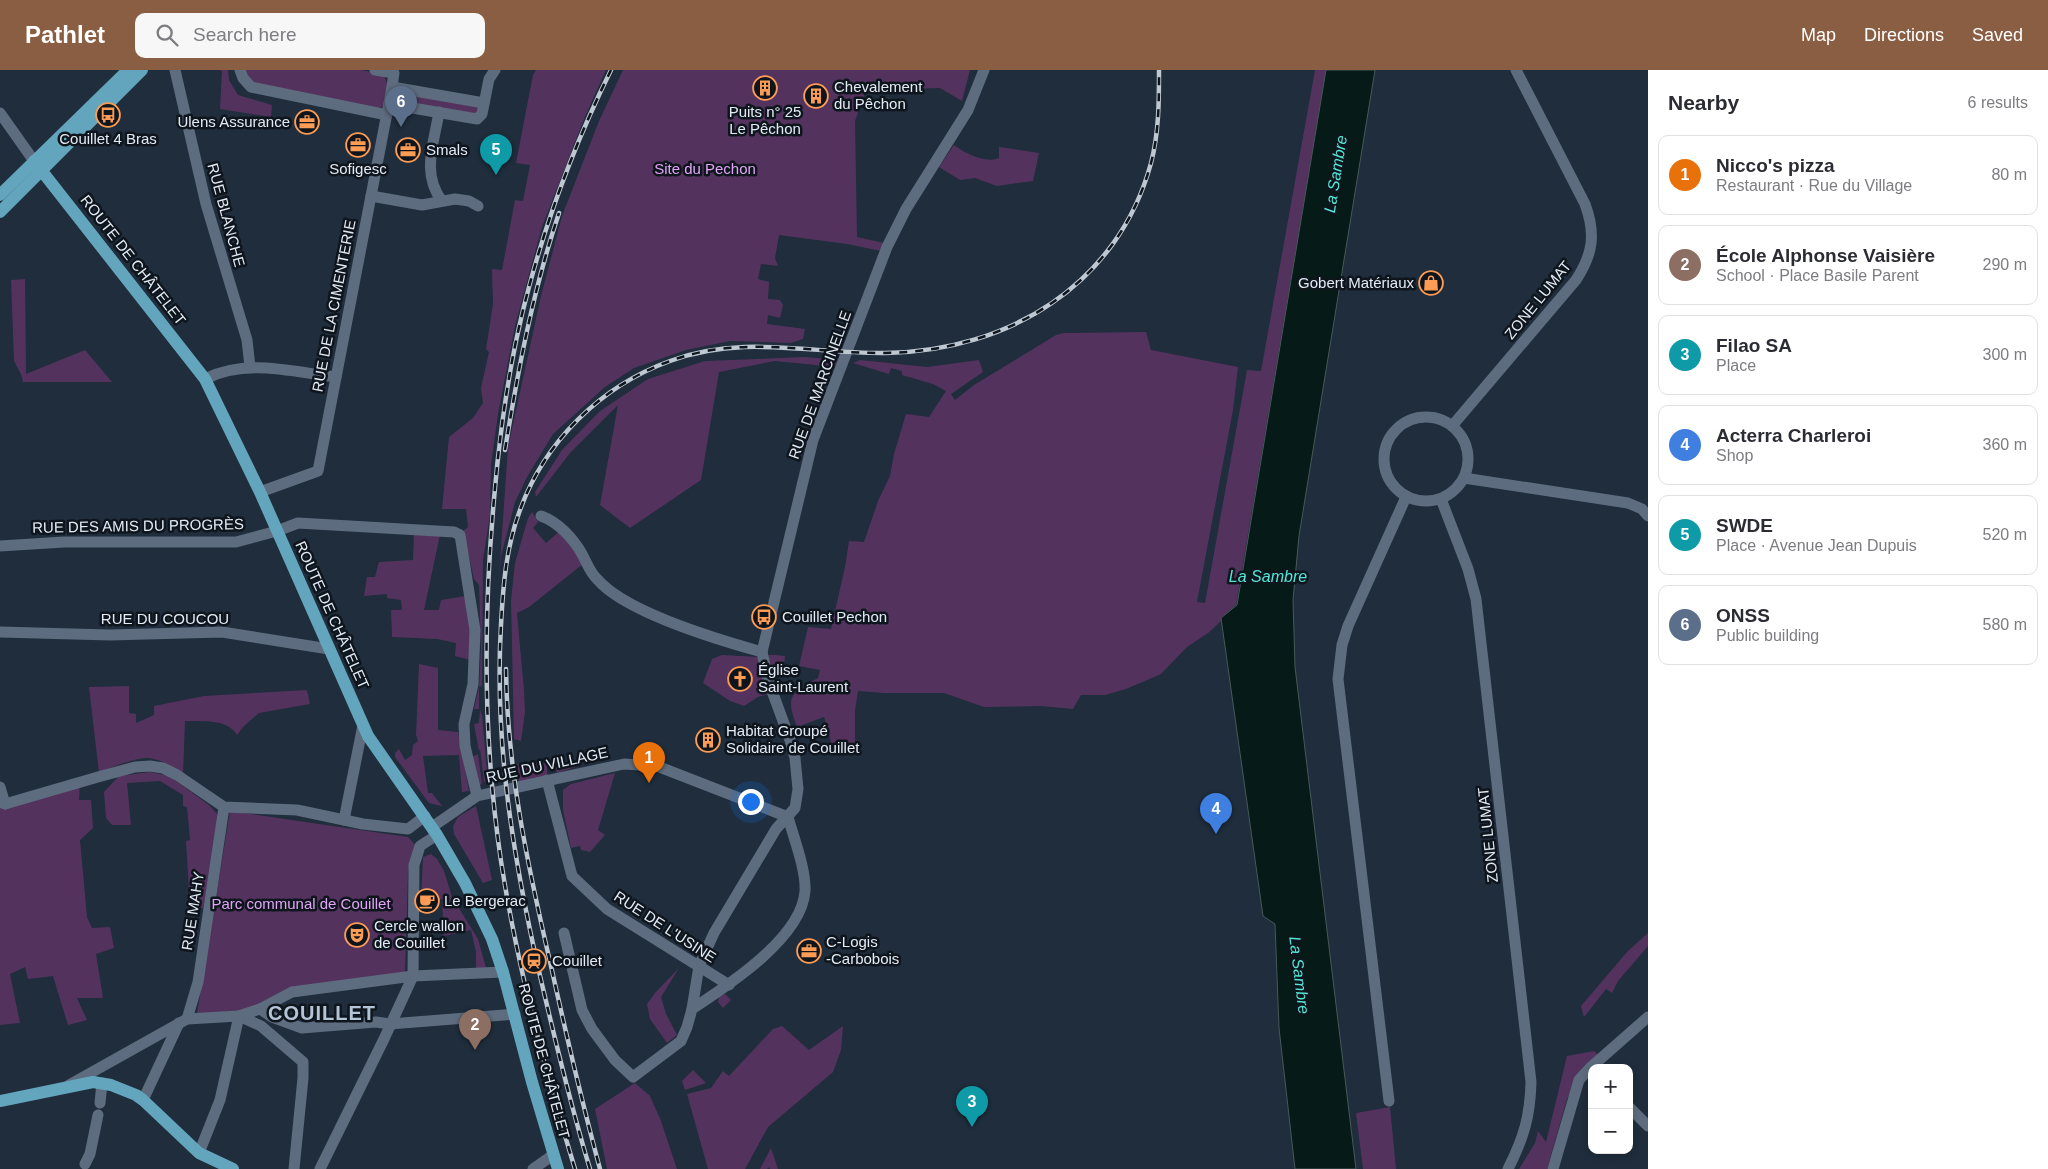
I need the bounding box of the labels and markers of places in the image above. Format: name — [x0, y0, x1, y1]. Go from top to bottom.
building icon: Puits n° 25 Le Pêchon — [752, 75, 778, 101]
place label: Chevalement du Pêchon — [834, 78, 923, 112]
building icon: Chevalement du Pêchon — [803, 83, 829, 109]
pin: 6 — [385, 86, 417, 127]
bus stop icon: Couillet 4 Bras — [95, 102, 121, 128]
place label: Puits n° 25 Le Pêchon — [729, 103, 801, 137]
office icon: Ulens Assurance — [294, 109, 320, 135]
place label: Ulens Assurance — [177, 113, 290, 130]
place label: Couillet 4 Bras — [59, 130, 157, 147]
office icon: Sofigesc — [345, 132, 371, 158]
pin: 5 — [480, 134, 512, 175]
office icon: Smals — [395, 137, 421, 163]
place label: Smals — [426, 141, 468, 158]
place label: Sofigesc — [329, 160, 387, 177]
shop icon: Gobert Matériaux — [1418, 270, 1444, 296]
place label: Gobert Matériaux — [1298, 274, 1414, 291]
bus stop icon: Couillet Pechon — [751, 604, 777, 630]
place label: Couillet Pechon — [782, 608, 887, 625]
place label: Église Saint-Laurent — [758, 661, 849, 695]
church icon: Église Saint-Laurent — [727, 666, 753, 692]
place label: Habitat Groupé Solidaire de Couillet — [726, 722, 860, 756]
building icon: Habitat Groupé Solidaire de Couillet — [695, 727, 721, 753]
pin: 1 — [633, 742, 665, 783]
pin: 4 — [1200, 793, 1232, 834]
cafe icon: Le Bergerac — [414, 888, 440, 914]
place label: Le Bergerac — [444, 892, 526, 909]
place label: Cercle wallon de Couillet — [374, 917, 464, 951]
theatre icon: Cercle wallon de Couillet — [344, 922, 370, 948]
place label: C-Logis -Carbobois — [826, 933, 899, 967]
office icon: C-Logis -Carbobois — [796, 938, 822, 964]
station icon: Couillet — [521, 948, 547, 974]
place label: Couillet — [552, 952, 603, 969]
pin: 2 — [459, 1009, 491, 1050]
pin: 3 — [956, 1086, 988, 1127]

